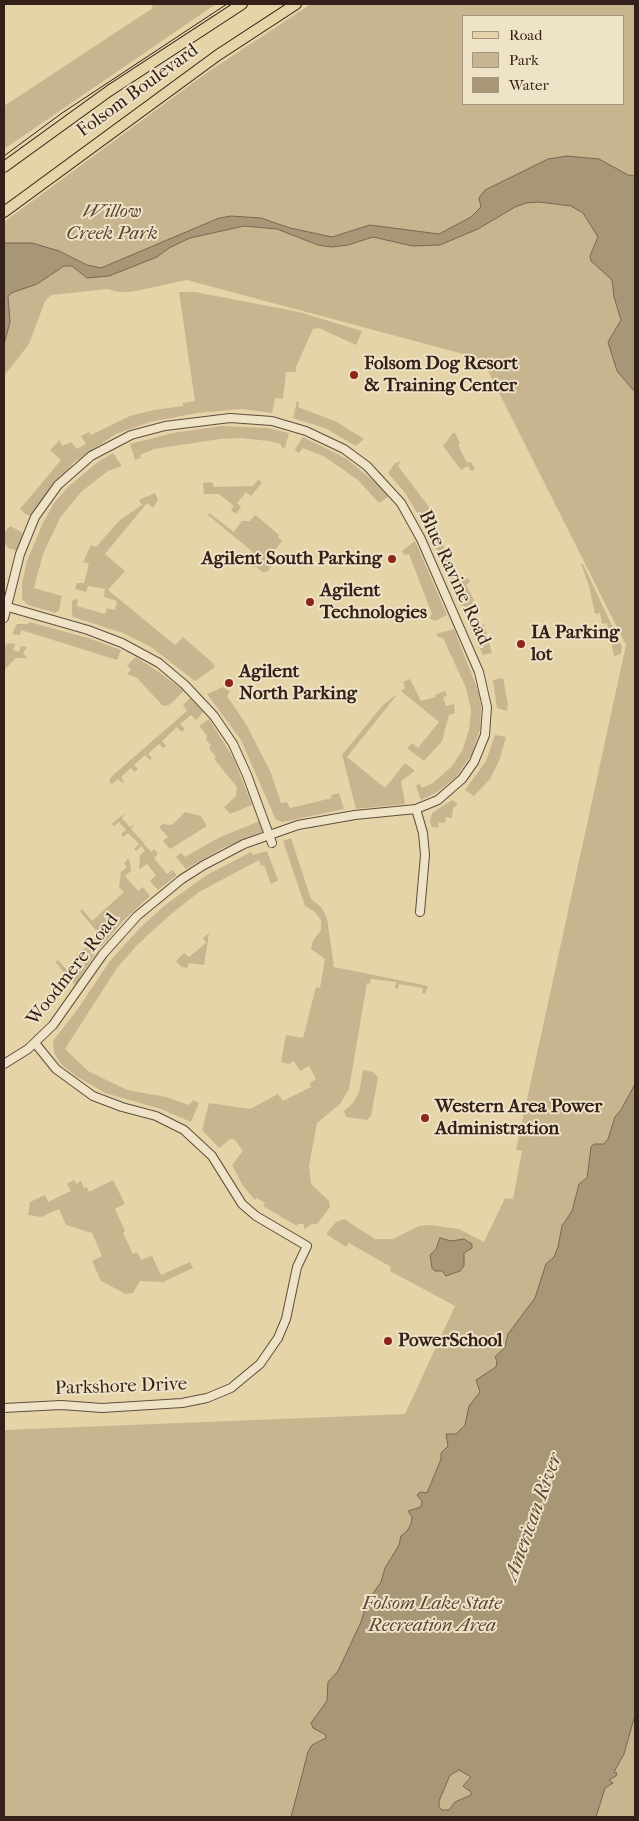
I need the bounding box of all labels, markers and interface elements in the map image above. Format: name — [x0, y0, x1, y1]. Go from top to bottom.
legend — [462, 15, 624, 105]
text: Road — [509, 26, 542, 44]
street label: Folsom Boulevard — [73, 39, 203, 143]
text: Park — [509, 51, 539, 69]
text: Water — [509, 76, 549, 94]
park label: Willow Creek Park — [66, 201, 158, 245]
place label: Folsom Dog Resort & Training Center — [364, 353, 518, 397]
marker: Folsom Dog Resort & Training Center — [348, 369, 360, 381]
street label: Blue Ravine Road — [413, 507, 495, 649]
place label: Agilent South Parking — [202, 548, 382, 570]
marker: Agilent South Parking — [386, 553, 398, 565]
place label: Agilent Technologies — [320, 580, 427, 624]
marker: Agilent Technologies — [304, 596, 316, 608]
place label: IA Parking lot — [531, 622, 619, 666]
marker: IA Parking lot — [515, 638, 527, 650]
place label: Agilent North Parking — [239, 661, 357, 705]
marker: Agilent North Parking — [223, 677, 235, 689]
street label: Woodmere Road — [22, 909, 124, 1031]
place label: Western Area Power Administration — [435, 1096, 602, 1140]
marker: Western Area Power Administration — [419, 1112, 431, 1124]
place label: PowerSchool — [398, 1330, 503, 1352]
marker: PowerSchool — [382, 1335, 394, 1347]
street label: Parkshore Drive — [54, 1373, 188, 1401]
water label: American River — [500, 1450, 568, 1584]
park label: Folsom Lake State Recreation Area — [362, 1593, 502, 1637]

